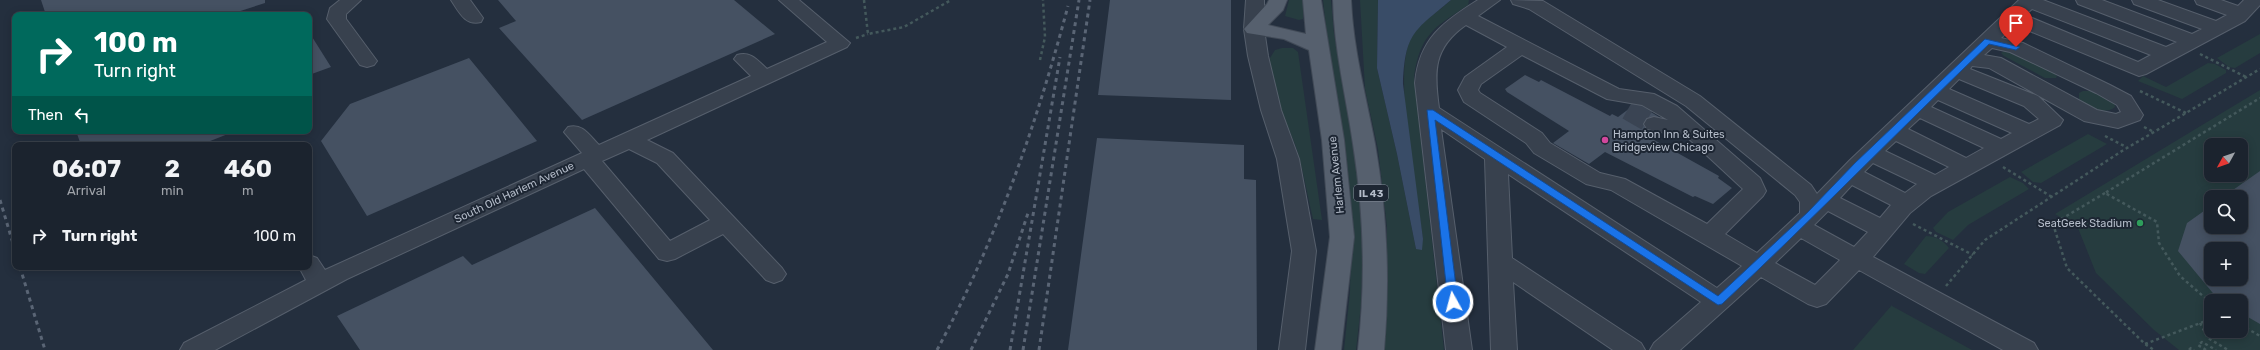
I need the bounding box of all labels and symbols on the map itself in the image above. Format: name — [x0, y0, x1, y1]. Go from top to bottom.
pin — [1999, 6, 2033, 47]
place label: Hampton Inn & Suites Bridgeview Chicago — [1613, 128, 1725, 154]
marker: Hampton Inn & Suites Bridgeview Chicago — [1600, 135, 1610, 145]
street label: Harlem Avenue — [1326, 136, 1347, 214]
north arrow — [2204, 138, 2248, 182]
street label: South Old Harlem Avenue — [452, 159, 576, 226]
road number: IL 43 — [1354, 185, 1388, 201]
place label: SeatGeek Stadium — [2038, 217, 2132, 230]
marker: SeatGeek Stadium — [2135, 218, 2145, 228]
position arrow — [1432, 281, 1474, 323]

